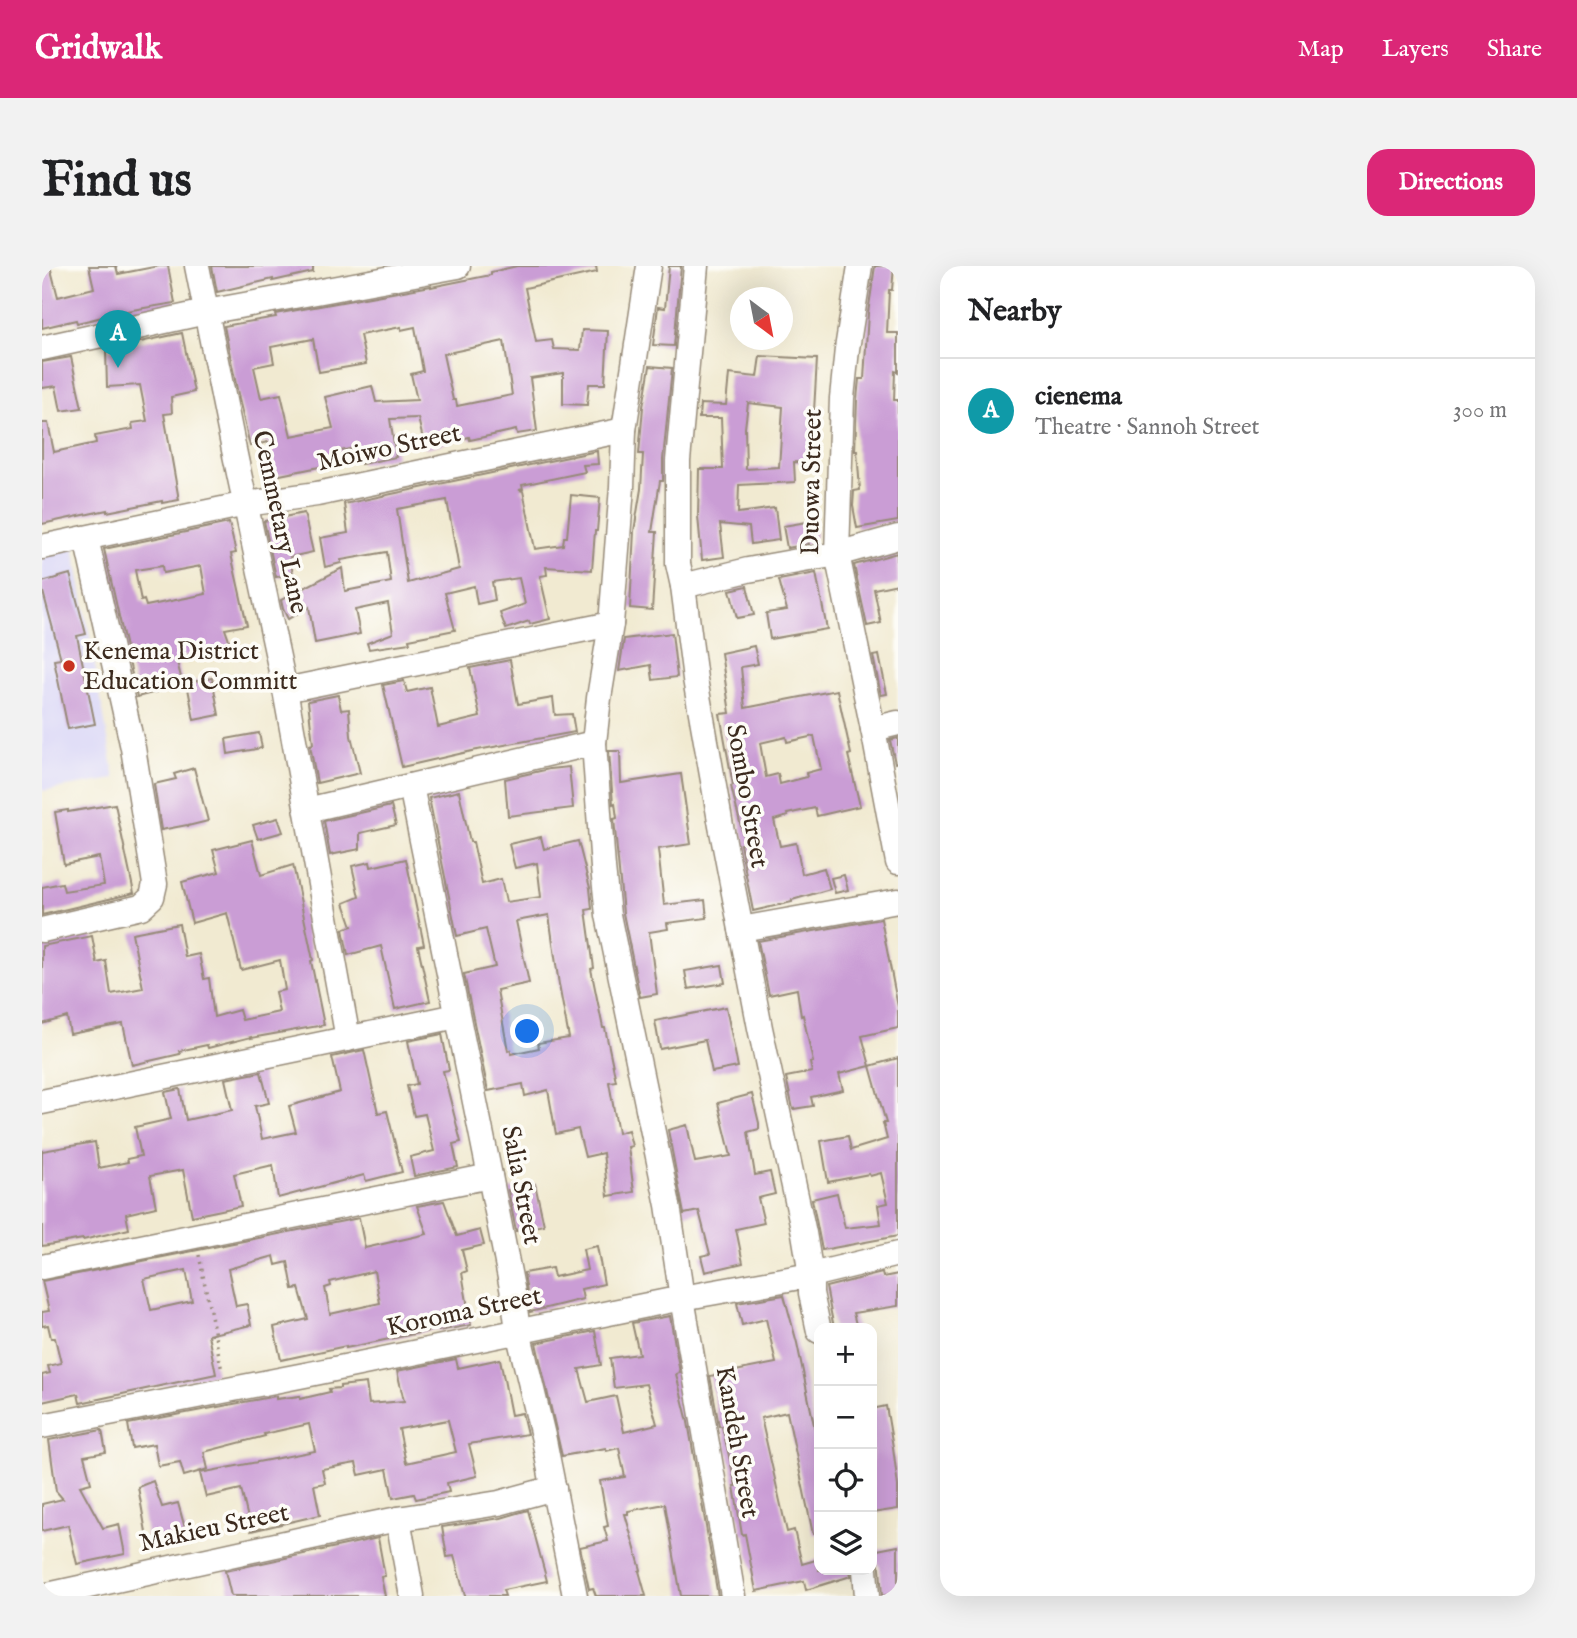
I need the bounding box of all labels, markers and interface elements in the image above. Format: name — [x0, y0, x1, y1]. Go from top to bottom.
text: Gridwalk — [35, 28, 162, 70]
text: Map — [1298, 34, 1344, 65]
text: Layers — [1382, 34, 1449, 65]
text: Share — [1487, 34, 1542, 65]
button: Directions — [1367, 149, 1535, 216]
text: Find us — [42, 151, 192, 213]
north arrow — [730, 287, 793, 350]
text: Nearby — [968, 293, 1061, 331]
pin: A — [95, 310, 141, 368]
text: cienema — [1035, 380, 1122, 413]
text: A — [983, 396, 999, 425]
text: 300 m — [1453, 396, 1507, 425]
street label: Duowa Street — [794, 408, 830, 556]
text: Theatre · Sannoh Street — [1035, 413, 1259, 442]
street label: Moiwo Street — [314, 417, 464, 479]
street label: Cemmetary Lane — [245, 427, 316, 617]
place label: Kenema District Education Committ — [83, 635, 298, 698]
marker: Kenema District Education Committ — [61, 658, 77, 674]
street label: Sombo Street — [718, 721, 776, 871]
your location — [510, 1014, 544, 1048]
street label: Salia Street — [493, 1123, 549, 1247]
street label: Koroma Street — [383, 1279, 545, 1345]
map controls — [814, 1323, 877, 1575]
button: + — [814, 1323, 877, 1386]
street label: Kandeh Street — [707, 1363, 767, 1521]
button: − — [814, 1386, 877, 1449]
button: locate — [814, 1449, 877, 1512]
street label: Makieu Street — [136, 1496, 292, 1560]
button: layers — [814, 1512, 877, 1575]

